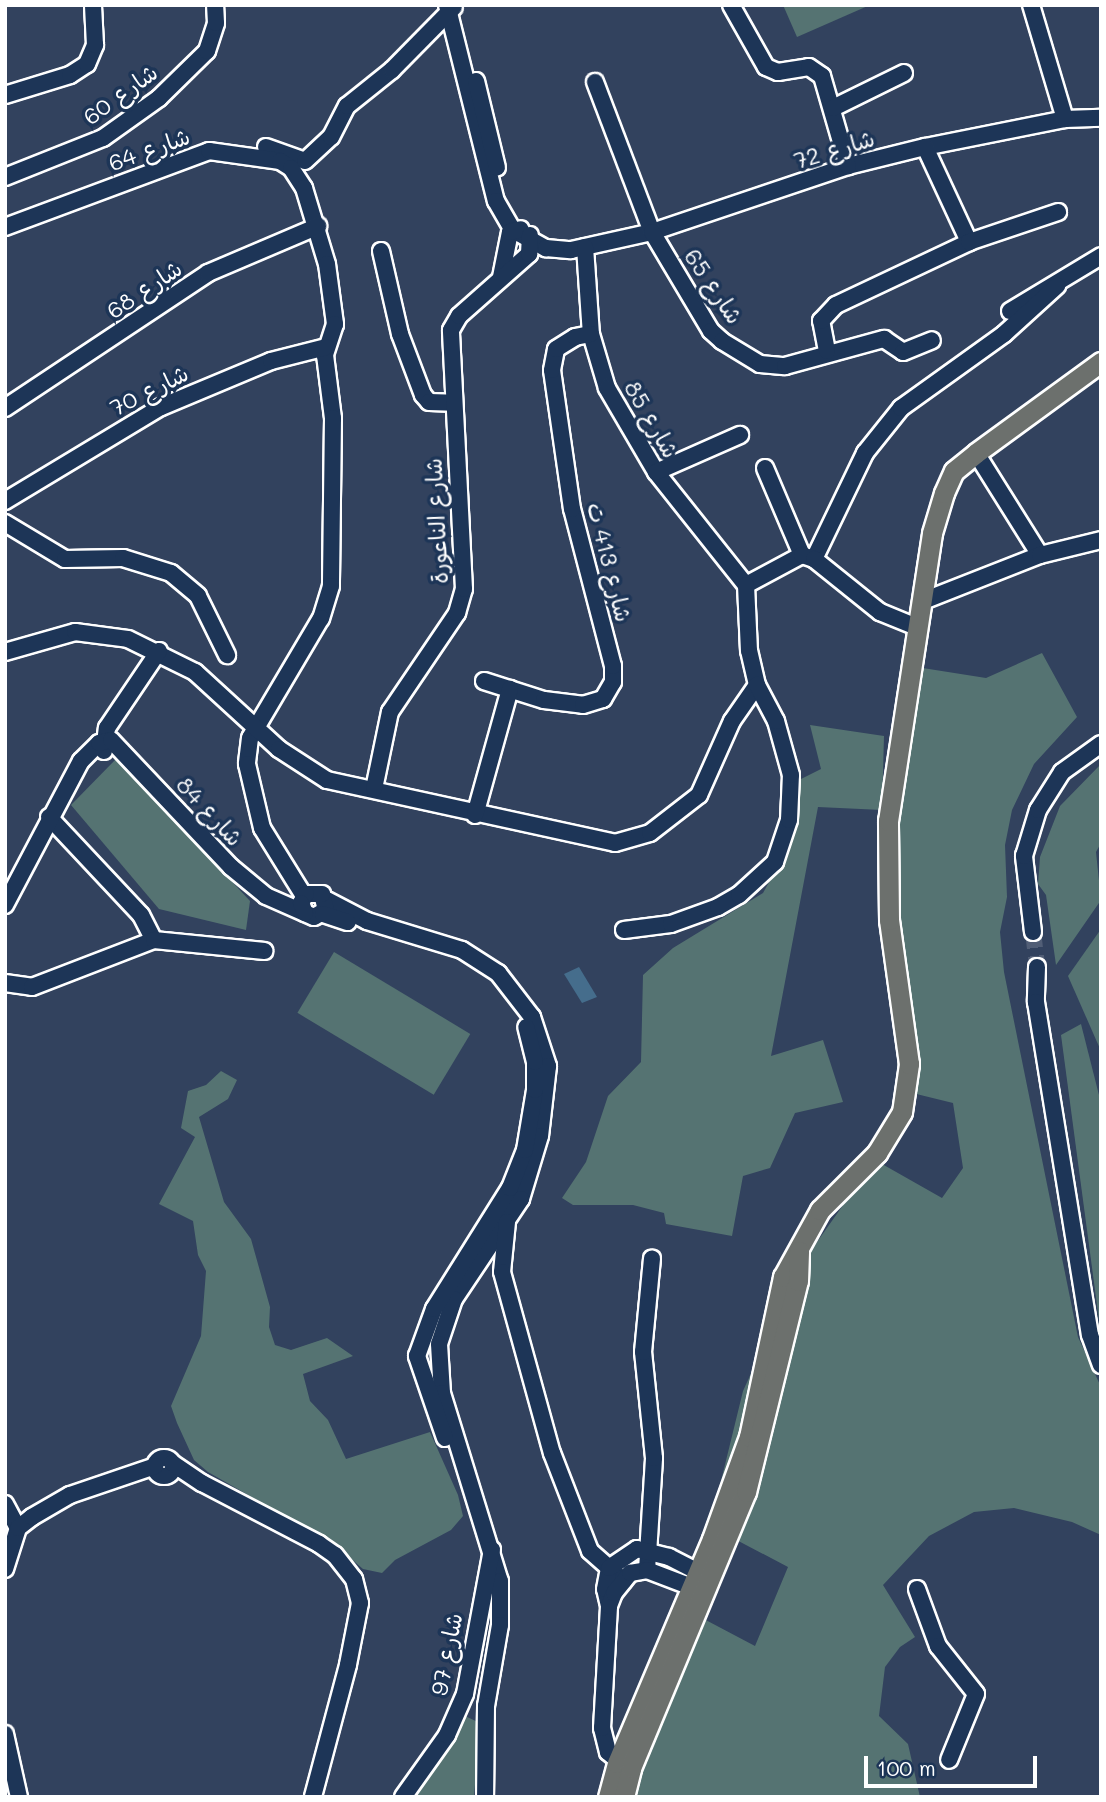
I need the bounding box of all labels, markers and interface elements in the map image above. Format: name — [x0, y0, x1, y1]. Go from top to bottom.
street label: شارع 60 — [77, 58, 163, 130]
street label: شارع 64 — [105, 122, 193, 176]
street label: شارع 72 — [790, 124, 878, 174]
street label: شارع 65 — [679, 243, 749, 329]
street label: شارع 68 — [101, 254, 187, 324]
street label: شارع 70 — [105, 359, 193, 421]
street label: شارع 85 — [619, 376, 685, 462]
street label: شارع الناعورة — [419, 457, 453, 585]
street label: شارع 413 ت — [582, 499, 638, 625]
street label: شارع 84 — [171, 771, 249, 851]
street label: شارع 97 — [424, 1610, 468, 1698]
scale bar — [868, 1742, 1041, 1786]
text: 100 m — [877, 1754, 936, 1781]

